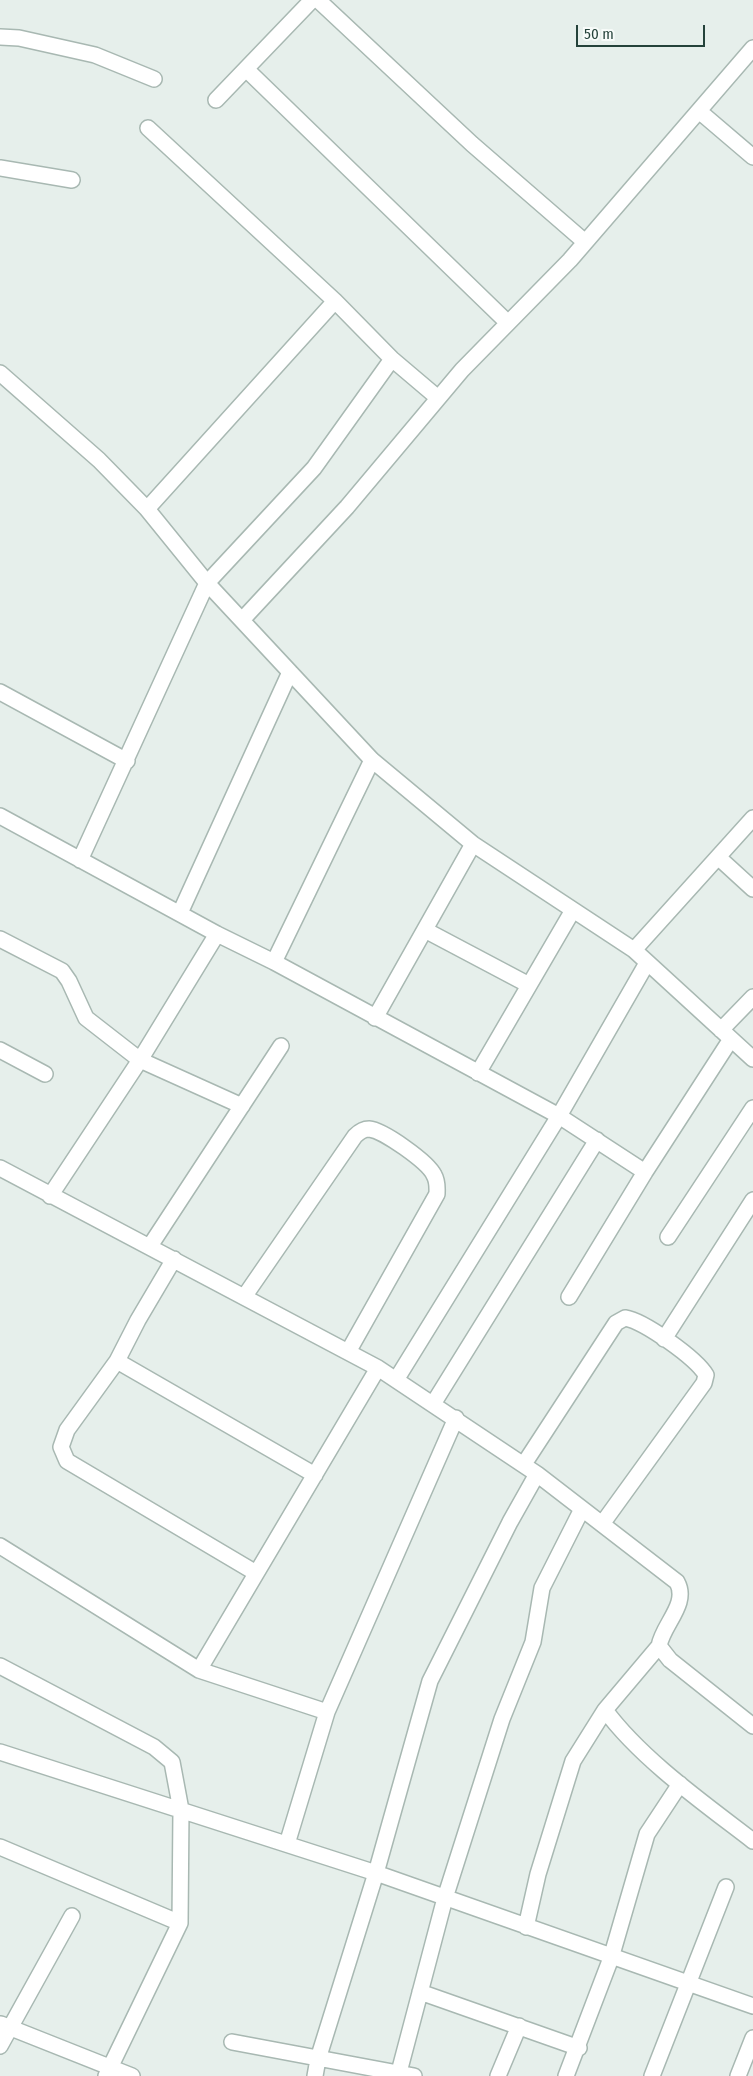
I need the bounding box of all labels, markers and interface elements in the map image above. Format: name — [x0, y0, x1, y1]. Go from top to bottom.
scale bar — [578, 15, 707, 47]
text: 50 m — [584, 25, 614, 43]

